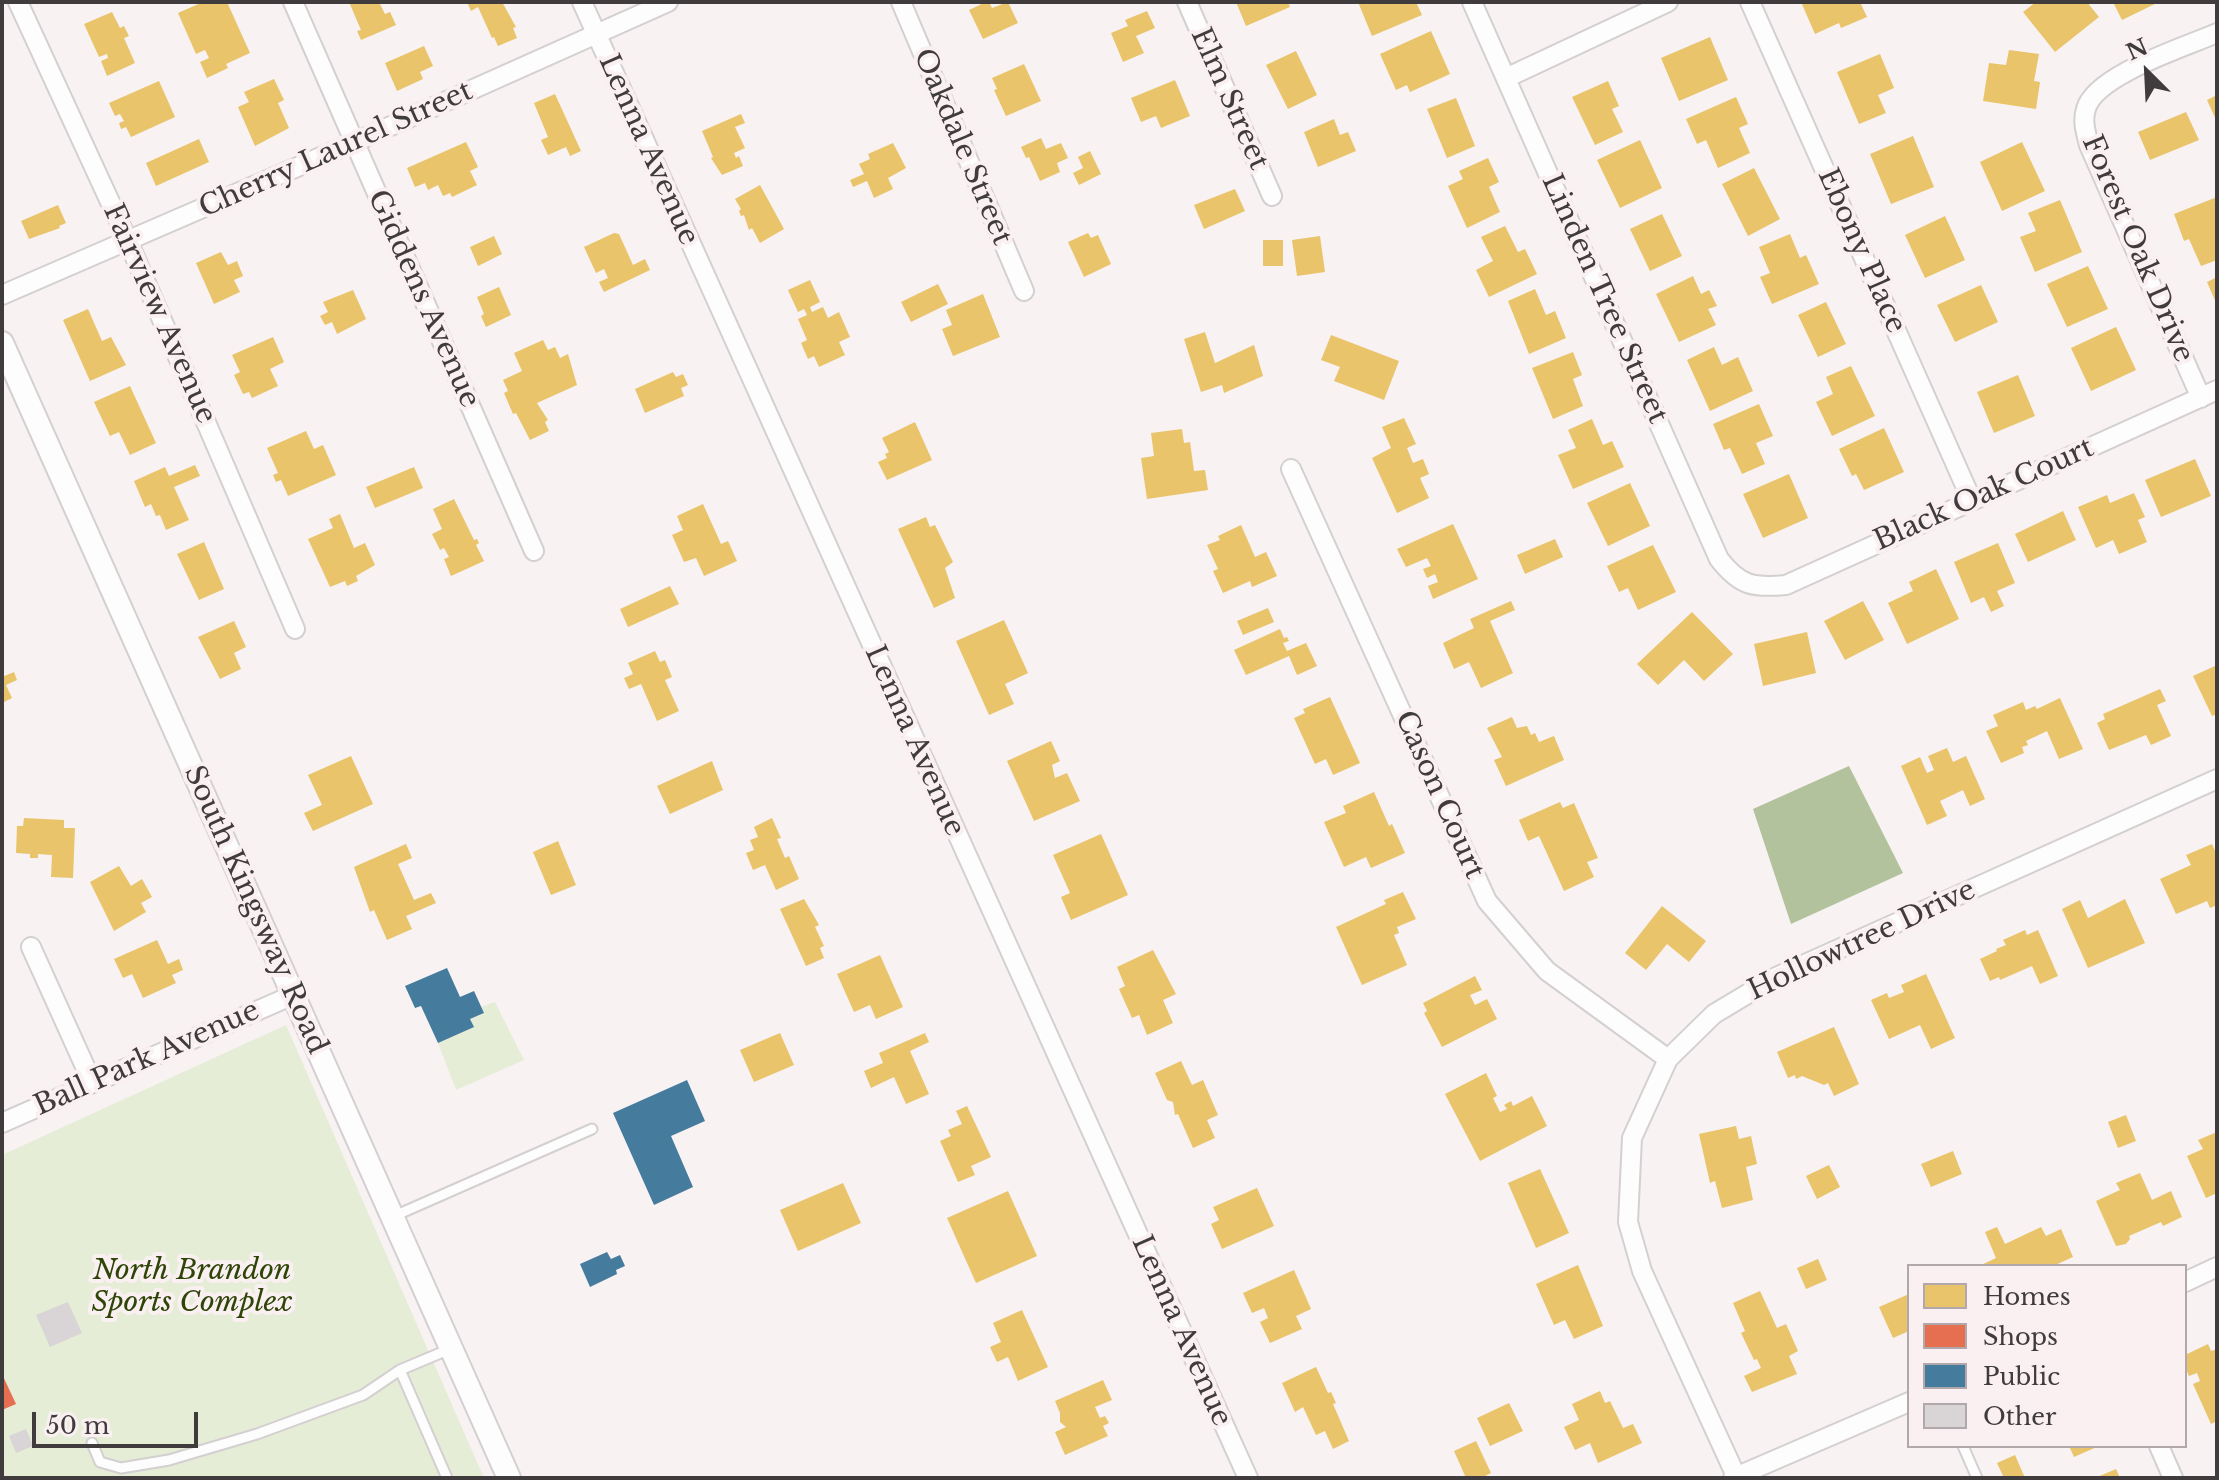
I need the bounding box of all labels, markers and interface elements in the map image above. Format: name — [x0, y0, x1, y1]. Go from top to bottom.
street label: Elm Street — [1183, 23, 1275, 175]
north arrow — [2107, 32, 2187, 112]
text: N — [2122, 33, 2152, 66]
street label: Oakdale Street — [906, 44, 1018, 250]
street label: Lenna Avenue — [591, 49, 705, 251]
street label: Cherry Laurel Street — [194, 75, 478, 225]
street label: Forest Oak Drive — [2074, 130, 2200, 368]
street label: Ebony Place — [1810, 164, 1912, 338]
street label: Linden Tree Street — [1534, 169, 1674, 429]
street label: Giddens Avenue — [360, 185, 486, 413]
street label: Fairview Avenue — [95, 199, 223, 429]
street label: Black Oak Court — [1869, 431, 2099, 559]
street label: Lenna Avenue — [857, 640, 971, 842]
street label: Cason Court — [1387, 706, 1491, 884]
street label: South Kingsway Road — [176, 761, 334, 1059]
street label: Hollowtree Drive — [1743, 874, 1981, 1008]
street label: Ball Park Avenue — [29, 994, 265, 1124]
street label: Lenna Avenue — [1124, 1230, 1238, 1432]
park label: North Brandon Sports Complex — [92, 1254, 292, 1320]
legend — [1907, 1264, 2187, 1448]
text: Homes — [1983, 1282, 2071, 1311]
text: Shops — [1983, 1322, 2058, 1351]
text: Public — [1983, 1362, 2060, 1391]
scale bar — [36, 1396, 202, 1446]
text: Other — [1983, 1402, 2057, 1431]
text: 50 m — [46, 1411, 109, 1440]

